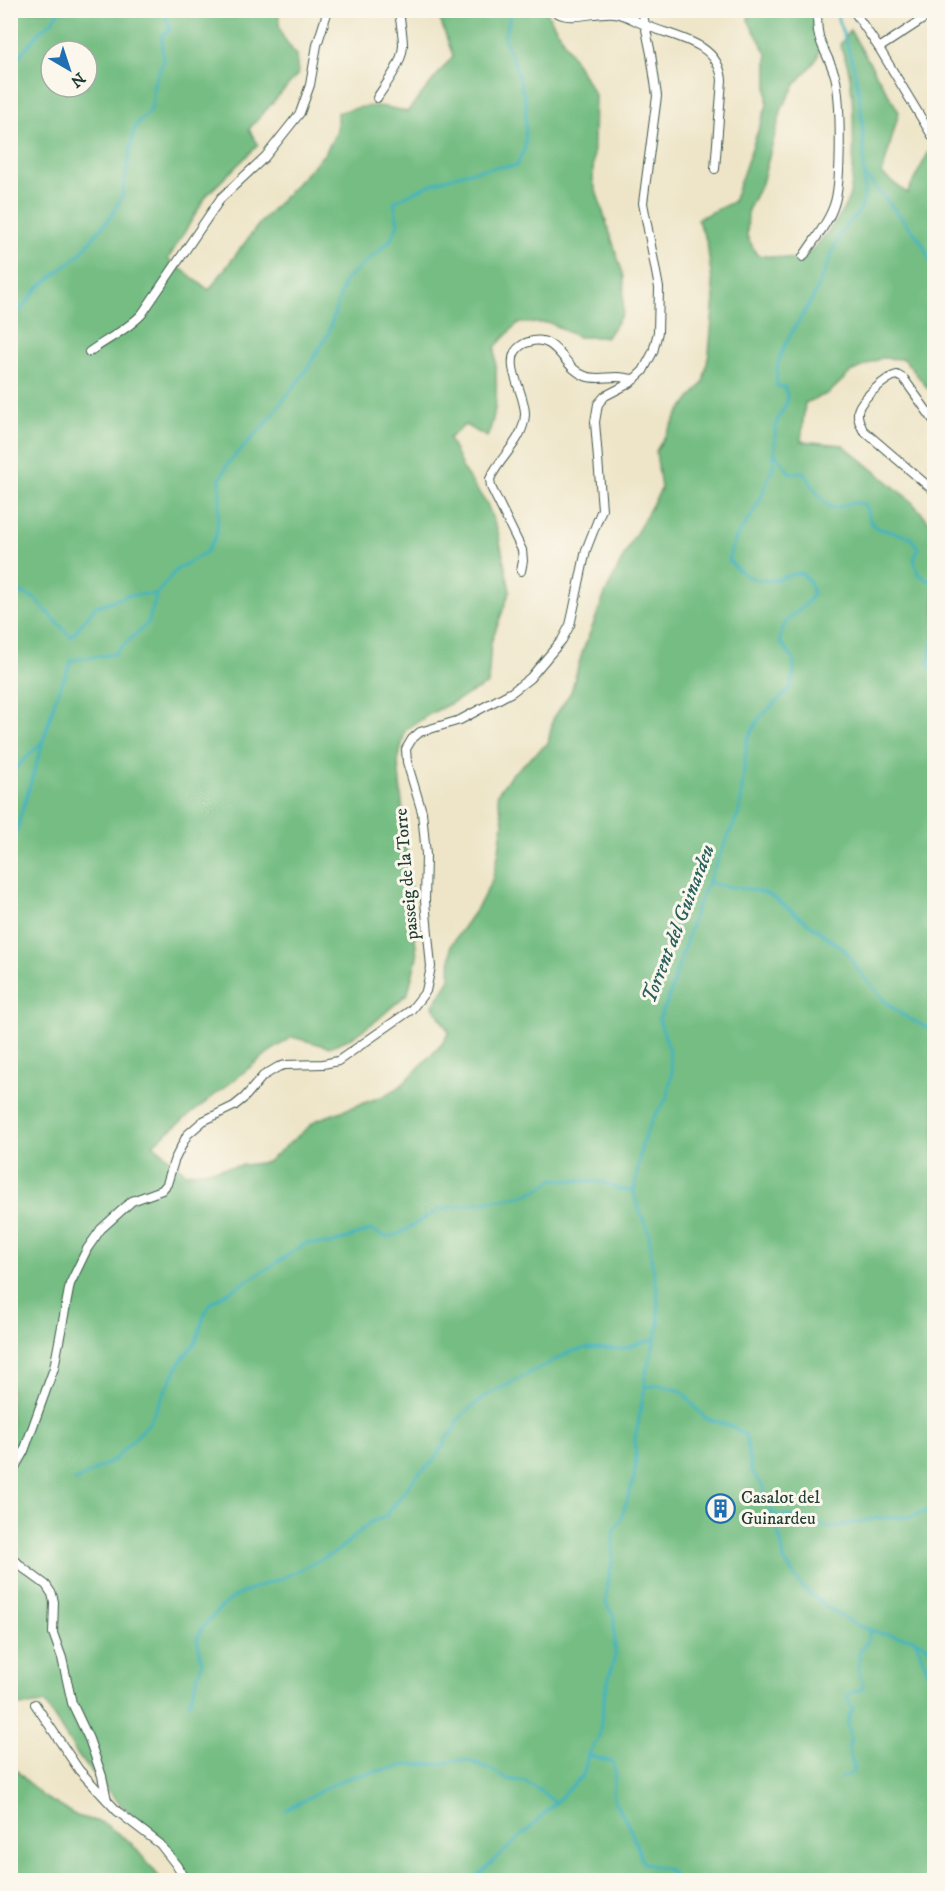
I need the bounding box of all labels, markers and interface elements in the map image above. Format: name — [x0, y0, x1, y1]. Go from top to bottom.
north arrow — [39, 39, 99, 99]
text: N — [66, 68, 89, 92]
street label: passeig de la Torre — [390, 807, 424, 942]
water label: Torrent del Guinardeu — [637, 841, 721, 1007]
place label: Casalot del Guinardeu — [741, 1487, 820, 1530]
building icon: Casalot del Guinardeu — [704, 1492, 736, 1524]

